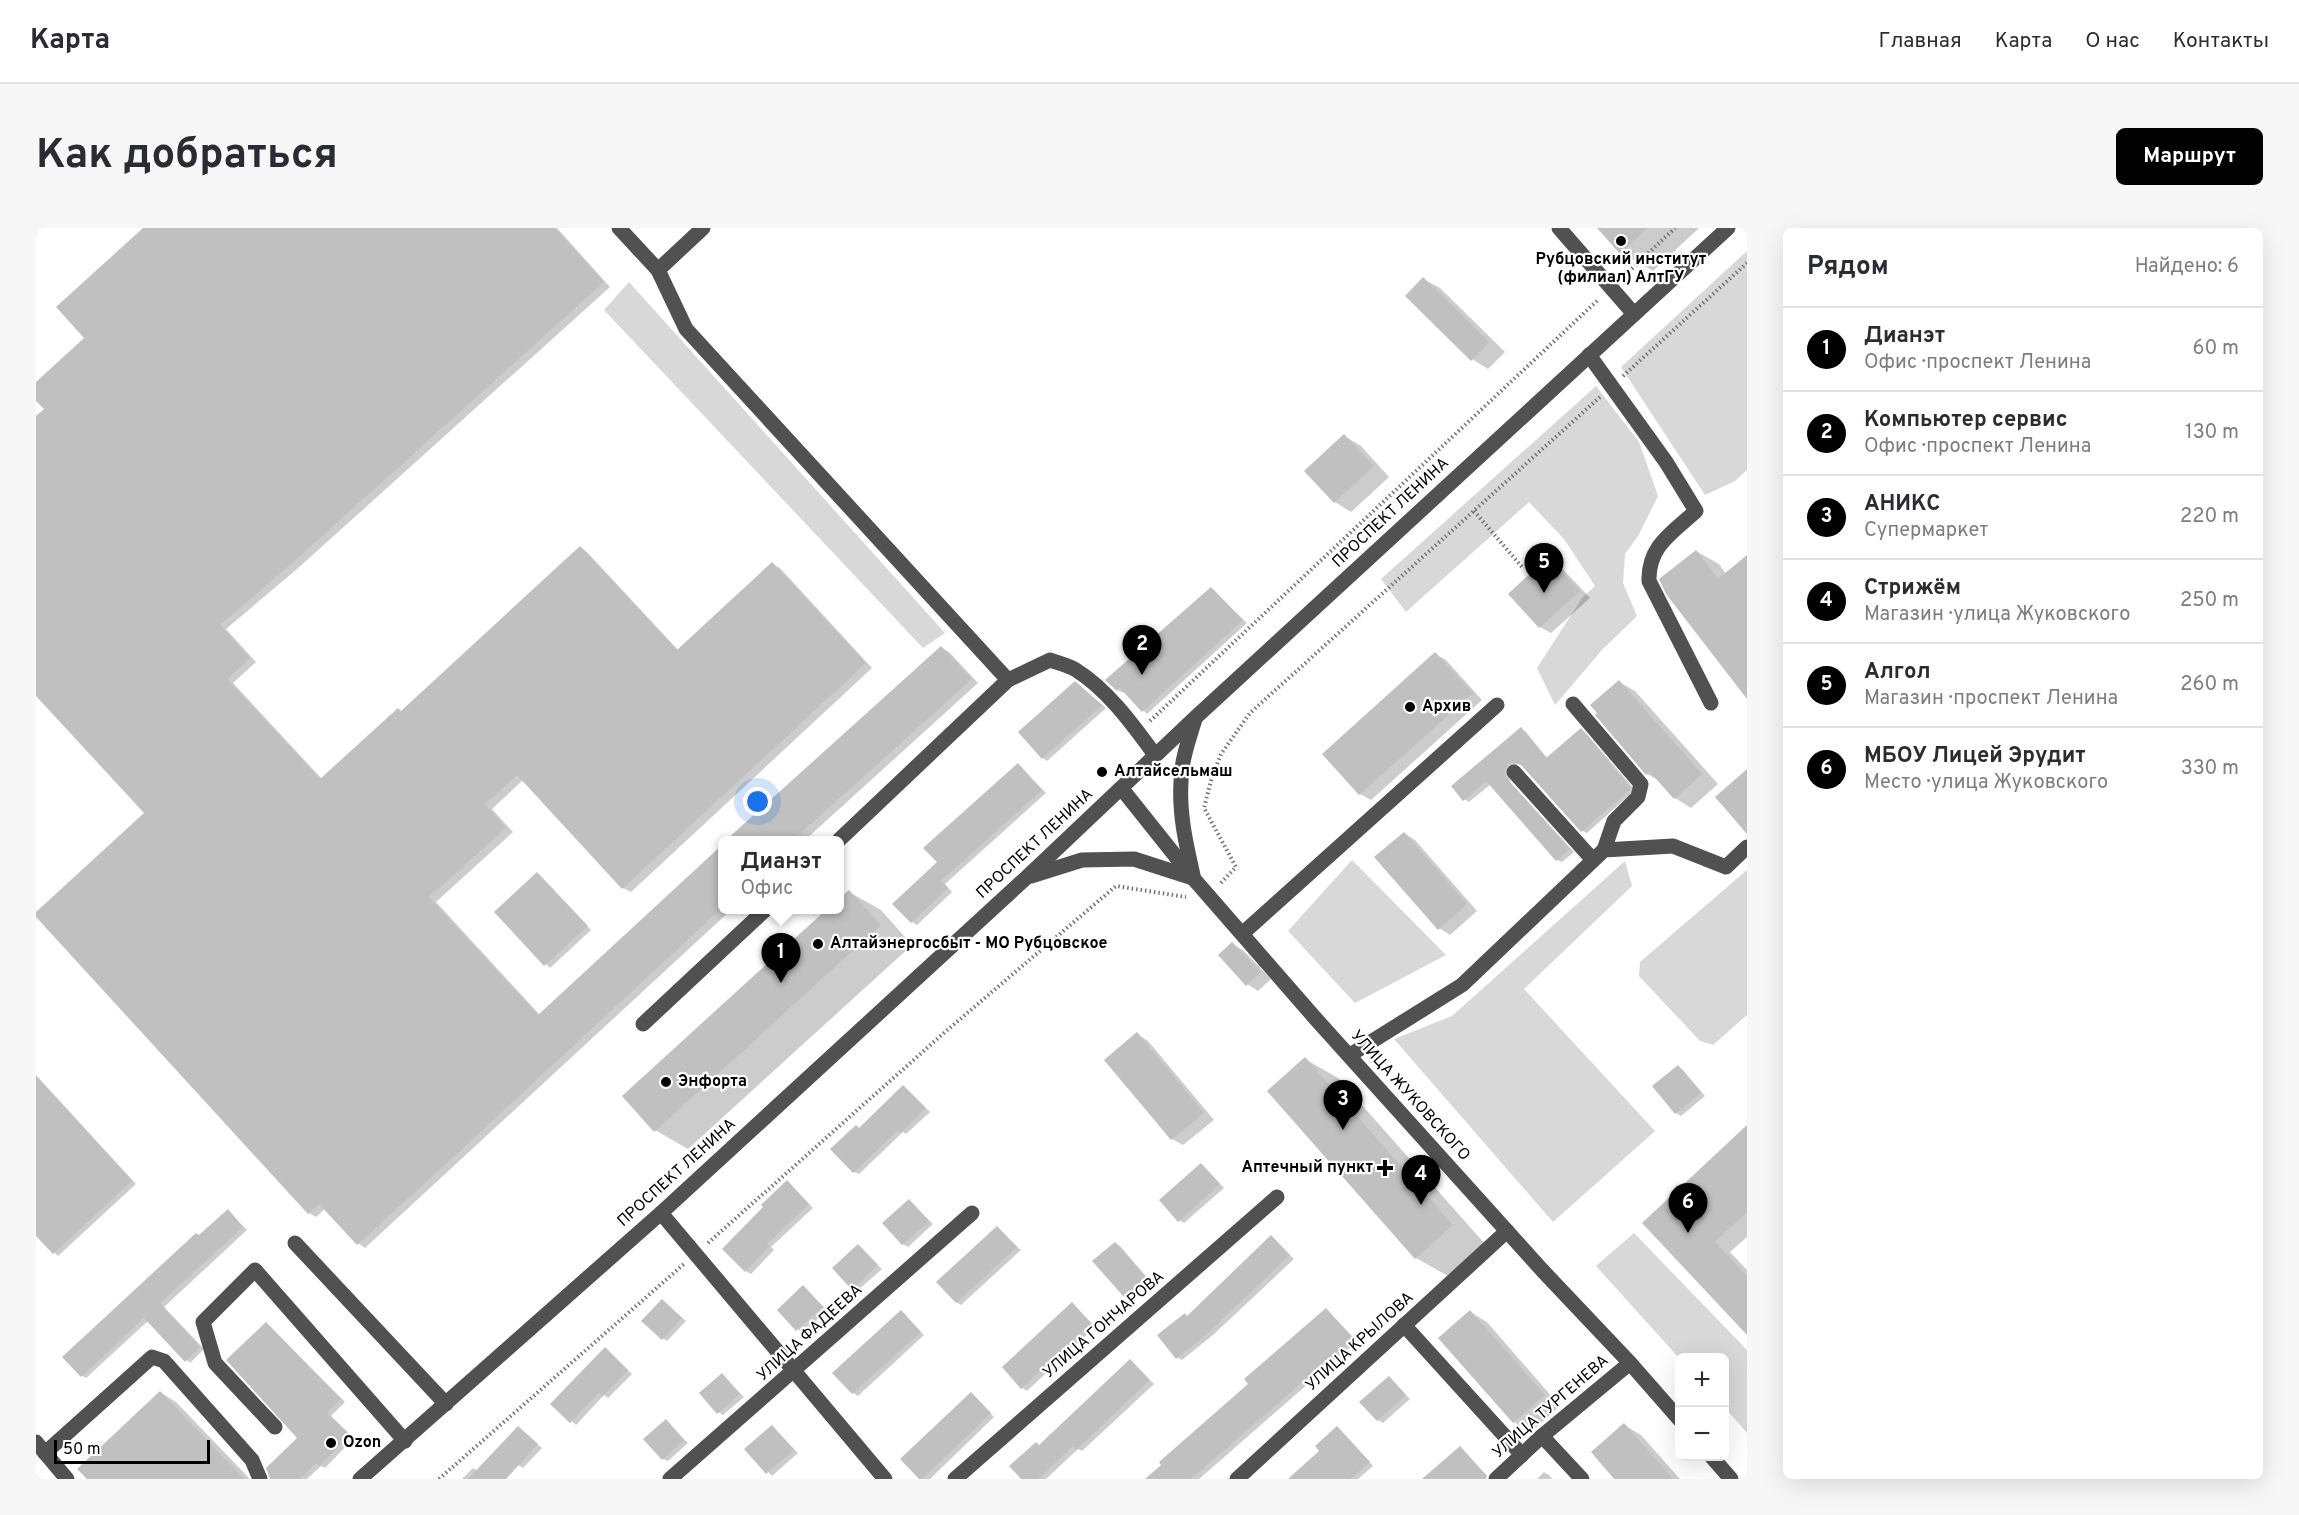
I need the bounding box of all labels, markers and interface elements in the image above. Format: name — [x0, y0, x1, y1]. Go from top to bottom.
text: Карта — [30, 23, 110, 59]
text: Главная — [1878, 28, 1962, 55]
text: Карта — [1995, 28, 2052, 55]
text: О нас — [2085, 28, 2140, 55]
text: Контакты — [2173, 28, 2269, 55]
button: Маршрут — [2116, 128, 2263, 185]
text: Как добраться — [36, 130, 338, 183]
marker: Рубцовский институт (филиал) АлтГУ — [1614, 234, 1628, 248]
place label: Рубцовский институт (филиал) АлтГУ — [1536, 250, 1707, 288]
text: Рядом — [1807, 251, 1889, 284]
text: Найдено: 6 — [2135, 254, 2239, 280]
text: Дианэт — [1864, 323, 1945, 350]
text: 1 — [1823, 336, 1831, 362]
text: 60 m — [2193, 336, 2239, 362]
text: Офис · проспект Ленина — [1864, 350, 2091, 376]
text: Компьютер сервис — [1864, 407, 2068, 434]
text: 2 — [1820, 420, 1833, 446]
text: 130 m — [2185, 420, 2239, 446]
text: Офис · проспект Ленина — [1864, 434, 2091, 460]
street label: ПРОСПЕКТ ЛЕНИНА — [1328, 454, 1454, 572]
text: АНИКС — [1864, 491, 1940, 518]
text: 3 — [1821, 504, 1833, 530]
text: 220 m — [2180, 504, 2239, 530]
text: Супермаркет — [1864, 518, 1988, 544]
pin: 5 — [1524, 544, 1564, 593]
text: Стрижём — [1864, 575, 1961, 602]
text: 4 — [1820, 588, 1833, 614]
text: 250 m — [2180, 588, 2239, 614]
text: Магазин · улица Жуковского — [1864, 602, 2130, 628]
pin: 2 — [1122, 626, 1162, 675]
text: Алгол — [1864, 659, 1931, 686]
text: 5 — [1820, 672, 1833, 698]
text: 260 m — [2180, 672, 2239, 698]
text: Магазин · проспект Ленина — [1864, 686, 2118, 712]
place label: Архив — [1422, 697, 1471, 717]
marker: Архив — [1403, 700, 1417, 714]
text: МБОУ Лицей Эрудит — [1864, 743, 2086, 770]
text: 6 — [1820, 756, 1833, 782]
text: 330 m — [2181, 756, 2239, 782]
place label: Алтайсельмаш — [1114, 762, 1233, 782]
marker: Алтайсельмаш — [1095, 765, 1109, 779]
text: Место · улица Жуковского — [1864, 770, 2108, 796]
street label: ПРОСПЕКТ ЛЕНИНА — [972, 785, 1098, 903]
your location — [743, 787, 772, 816]
popup — [718, 836, 844, 914]
text: Дианэт — [740, 849, 822, 876]
text: Офис — [740, 876, 793, 902]
pin: 1 — [762, 934, 800, 983]
place label: Алтайэнергосбыт - МО Рубцовское — [830, 934, 1108, 954]
marker: Алтайэнергосбыт - МО Рубцовское — [811, 937, 825, 951]
street label: УЛИЦА ЖУКОВСКОГО — [1346, 1026, 1474, 1166]
place label: Энфорта — [678, 1072, 747, 1092]
marker: Энфорта — [659, 1075, 673, 1089]
pin: 3 — [1324, 1080, 1362, 1130]
street label: ПРОСПЕКТ ЛЕНИНА — [614, 1114, 741, 1231]
pin: 4 — [1402, 1156, 1440, 1205]
place label: Аптечный пункт — [1241, 1158, 1373, 1178]
marker: Аптечный пункт — [1378, 1161, 1392, 1175]
pin: 6 — [1668, 1184, 1708, 1233]
street label: УЛИЦА ГОНЧАРОВА — [1039, 1267, 1169, 1383]
street label: УЛИЦА ФАДЕЕВА — [753, 1280, 867, 1386]
street label: УЛИЦА КРЫЛОВА — [1302, 1288, 1418, 1396]
street label: УЛИЦА ТУРГЕНЕВА — [1489, 1351, 1613, 1463]
map controls — [1675, 1353, 1729, 1461]
button: + — [1675, 1353, 1729, 1407]
button: − — [1675, 1407, 1729, 1461]
place label: Ozon — [343, 1433, 381, 1453]
marker: Ozon — [324, 1436, 338, 1450]
scale bar — [54, 1437, 210, 1464]
text: 50 m — [63, 1440, 101, 1460]

